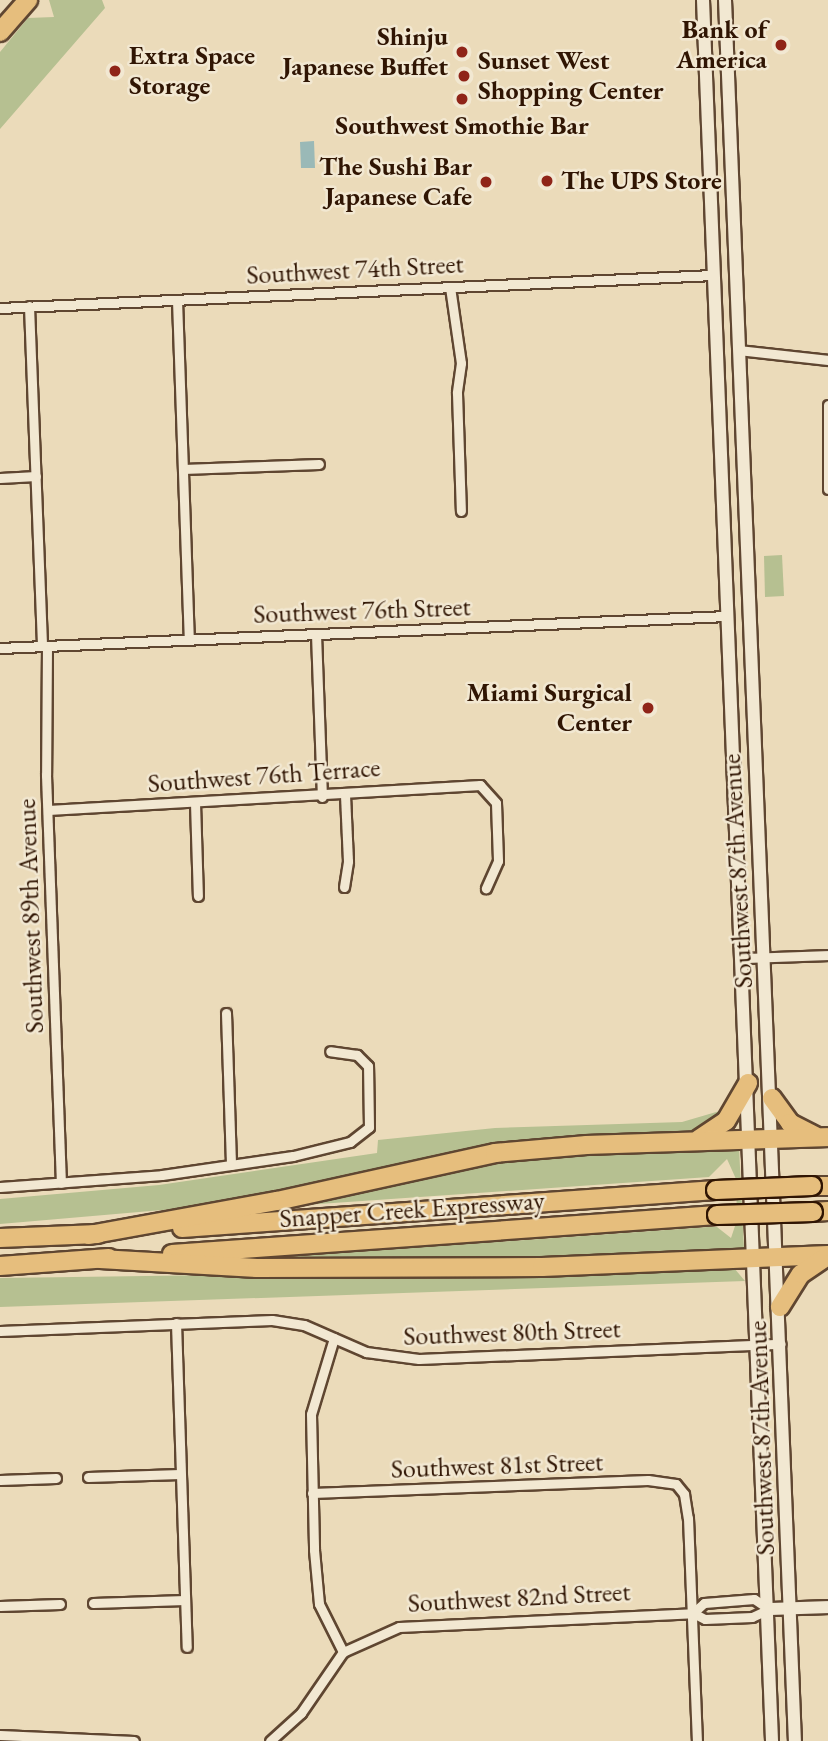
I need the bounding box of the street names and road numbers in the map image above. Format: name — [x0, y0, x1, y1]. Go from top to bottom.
street label: Southwest 74th Street — [246, 249, 464, 291]
street label: Southwest 76th Street — [253, 592, 471, 630]
street label: Southwest 76th Terrace — [147, 752, 381, 800]
street label: Southwest 87th Avenue — [716, 753, 760, 989]
street label: Southwest 89th Avenue — [11, 798, 51, 1034]
street label: Snapper Creek Expressway — [278, 1185, 546, 1235]
street label: Southwest 80th Street — [403, 1314, 621, 1352]
street label: Southwest 87th Avenue — [742, 1320, 782, 1556]
street label: Southwest 81st Street — [390, 1447, 604, 1485]
street label: Southwest 82nd Street — [407, 1577, 631, 1619]

